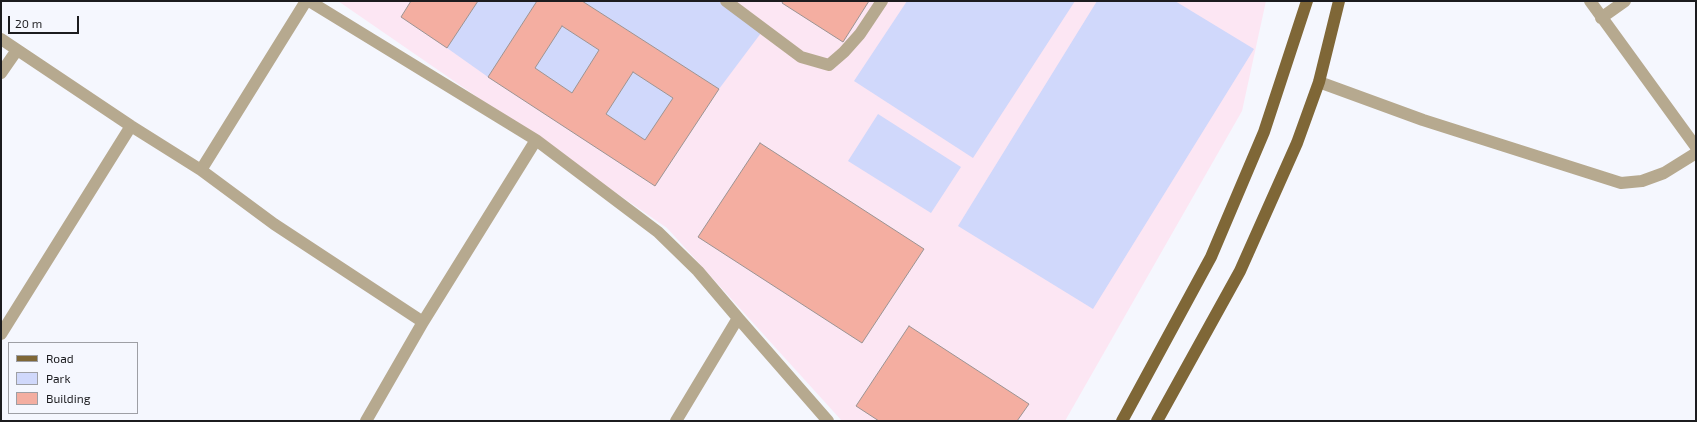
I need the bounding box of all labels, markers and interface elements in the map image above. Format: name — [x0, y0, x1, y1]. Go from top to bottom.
scale bar — [10, 8, 81, 34]
text: 20 m — [15, 16, 42, 30]
legend — [8, 342, 138, 414]
text: Road — [46, 351, 74, 365]
text: Park — [46, 371, 71, 385]
text: Building — [46, 391, 90, 405]

